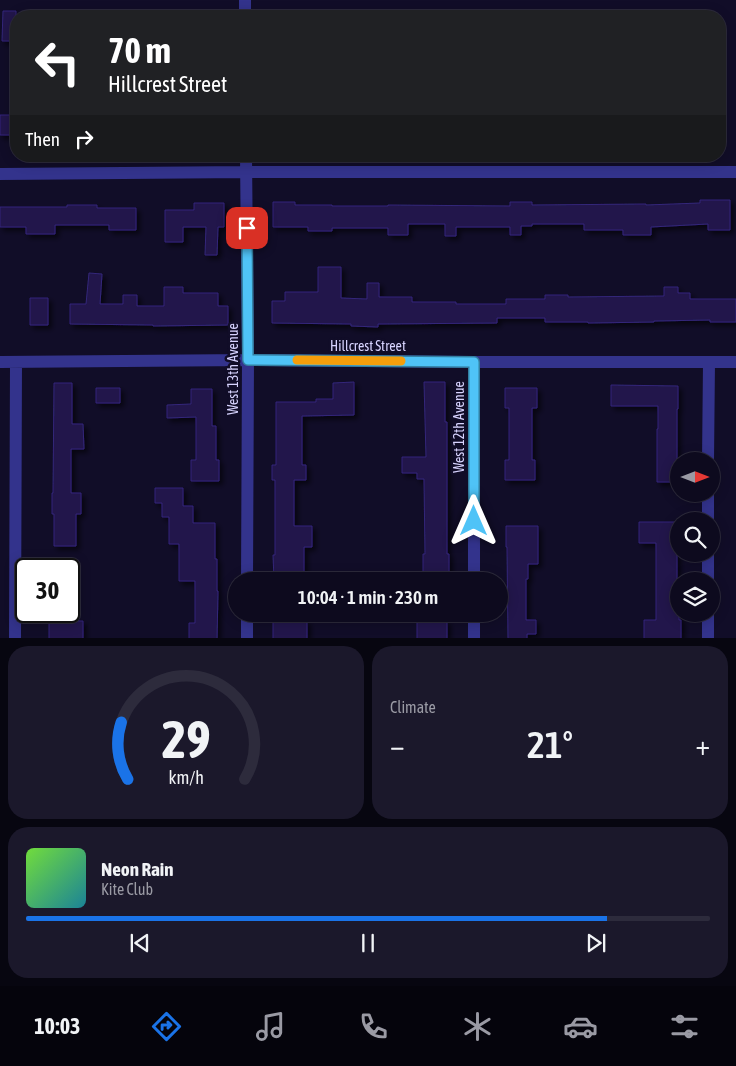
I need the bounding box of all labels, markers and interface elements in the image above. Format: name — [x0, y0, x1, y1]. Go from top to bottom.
icon: left — [25, 30, 90, 95]
text: 70 m — [108, 30, 171, 70]
text: Hillcrest Street — [108, 71, 227, 97]
icon: right — [70, 125, 98, 153]
text: Then — [25, 128, 60, 150]
pin — [226, 207, 268, 249]
icon: arrive — [233, 214, 261, 242]
street label: West 13th Avenue — [225, 323, 241, 415]
street label: Hillcrest Street — [330, 338, 406, 354]
street label: West 12th Avenue — [451, 381, 467, 473]
north arrow — [670, 452, 720, 502]
map controls — [670, 452, 720, 622]
position arrow — [447, 494, 499, 546]
button: search — [670, 512, 720, 562]
speed limit sign: 30 — [15, 558, 80, 623]
button: layers — [670, 572, 720, 622]
text: 10:04 · 1 min · 230 m — [298, 586, 438, 608]
text: Climate — [390, 698, 436, 716]
text: 29 — [162, 709, 210, 769]
text: 21° — [527, 723, 573, 766]
text: − — [390, 729, 405, 761]
text: + — [695, 729, 710, 761]
text: km/h — [168, 767, 204, 788]
text: Neon Rain — [101, 858, 173, 880]
text: Kite Club — [101, 880, 153, 898]
icon: previous — [126, 929, 154, 957]
icon: pause — [354, 929, 382, 957]
icon: next — [582, 929, 610, 957]
icon: directions — [149, 1009, 184, 1044]
icon: music — [253, 1009, 288, 1044]
icon: phone — [356, 1009, 391, 1044]
icon: climate — [460, 1009, 495, 1044]
icon: car — [563, 1009, 598, 1044]
icon: filters — [667, 1009, 702, 1044]
text: 10:03 — [34, 1013, 80, 1039]

